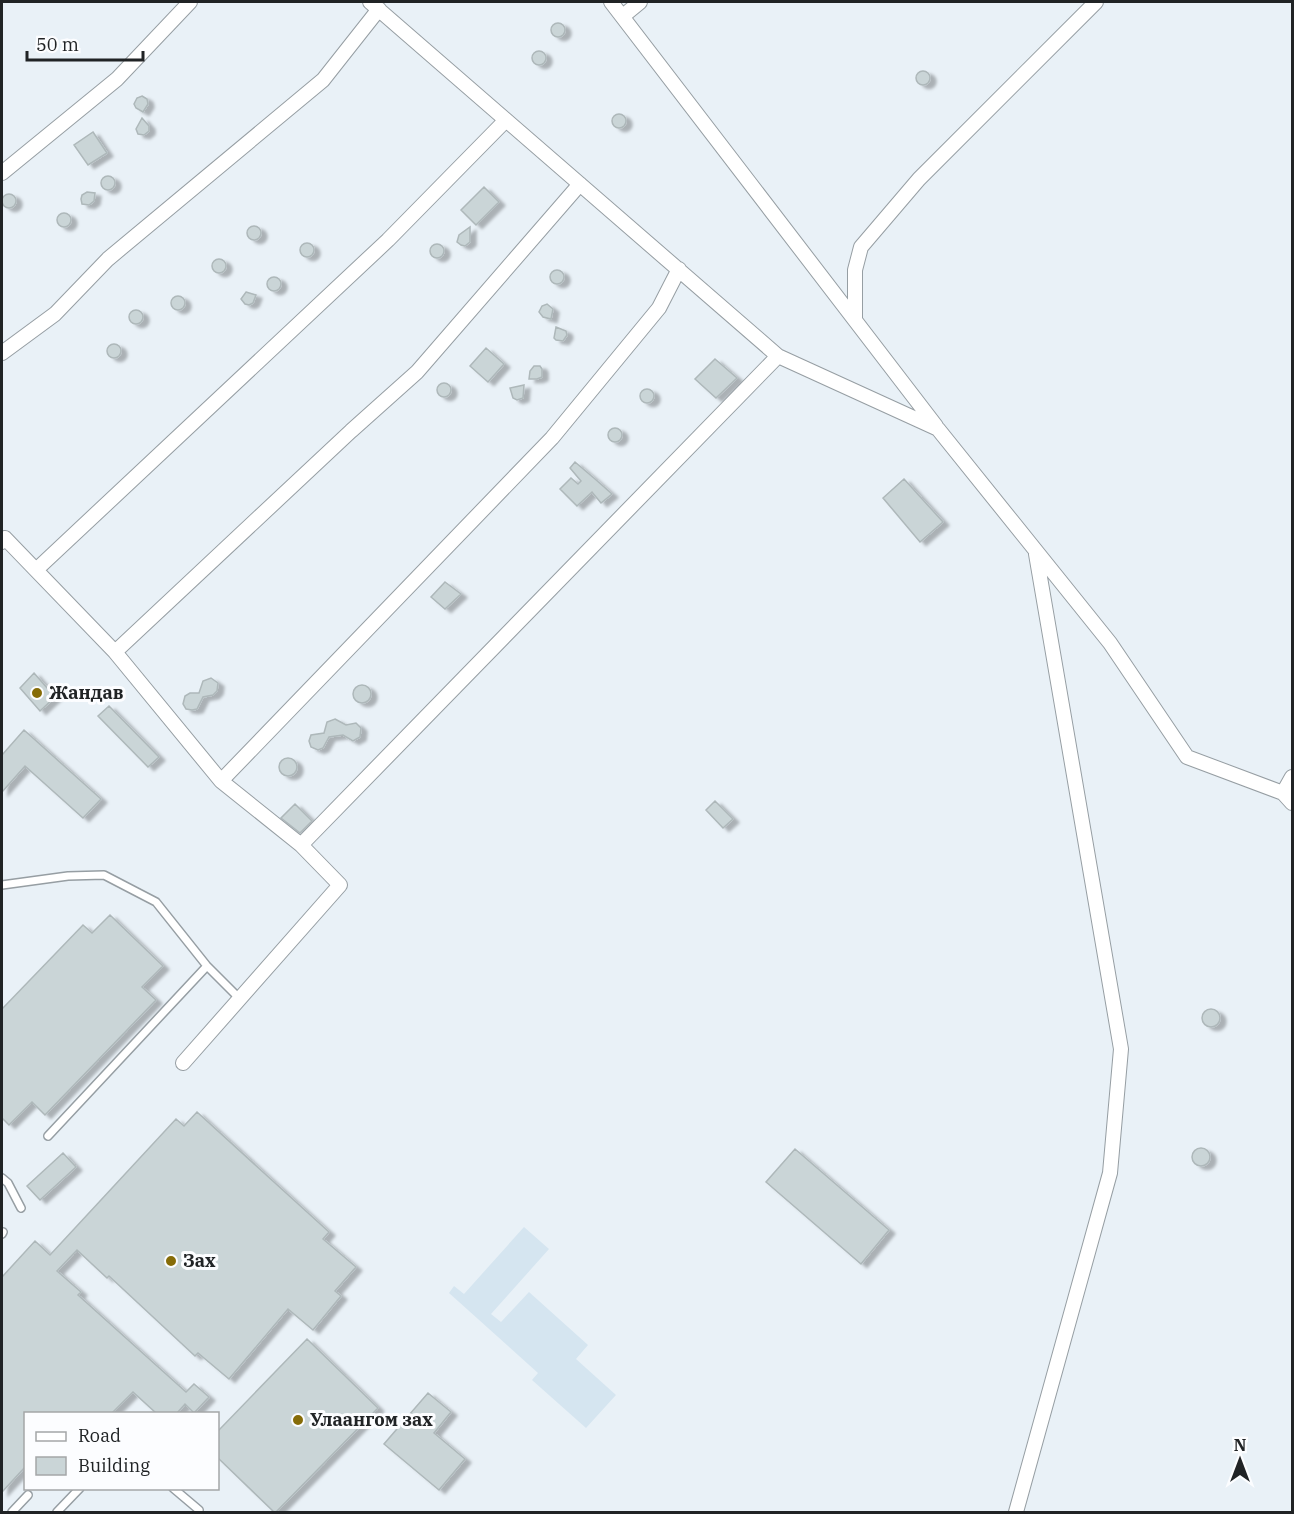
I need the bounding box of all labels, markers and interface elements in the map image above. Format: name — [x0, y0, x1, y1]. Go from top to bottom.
scale bar — [27, 24, 142, 62]
text: 50 m — [36, 33, 79, 56]
place label: Жандав — [49, 681, 124, 704]
marker: Жандав — [30, 686, 44, 700]
place label: Зах — [183, 1249, 216, 1272]
marker: Зах — [164, 1254, 178, 1268]
place label: Улаангом зах — [310, 1408, 433, 1431]
legend — [24, 1412, 219, 1490]
marker: Улаангом зах — [291, 1413, 305, 1427]
text: Road — [78, 1424, 121, 1447]
north arrow — [1210, 1430, 1270, 1490]
text: N — [1234, 1435, 1246, 1455]
text: Building — [78, 1454, 150, 1477]

